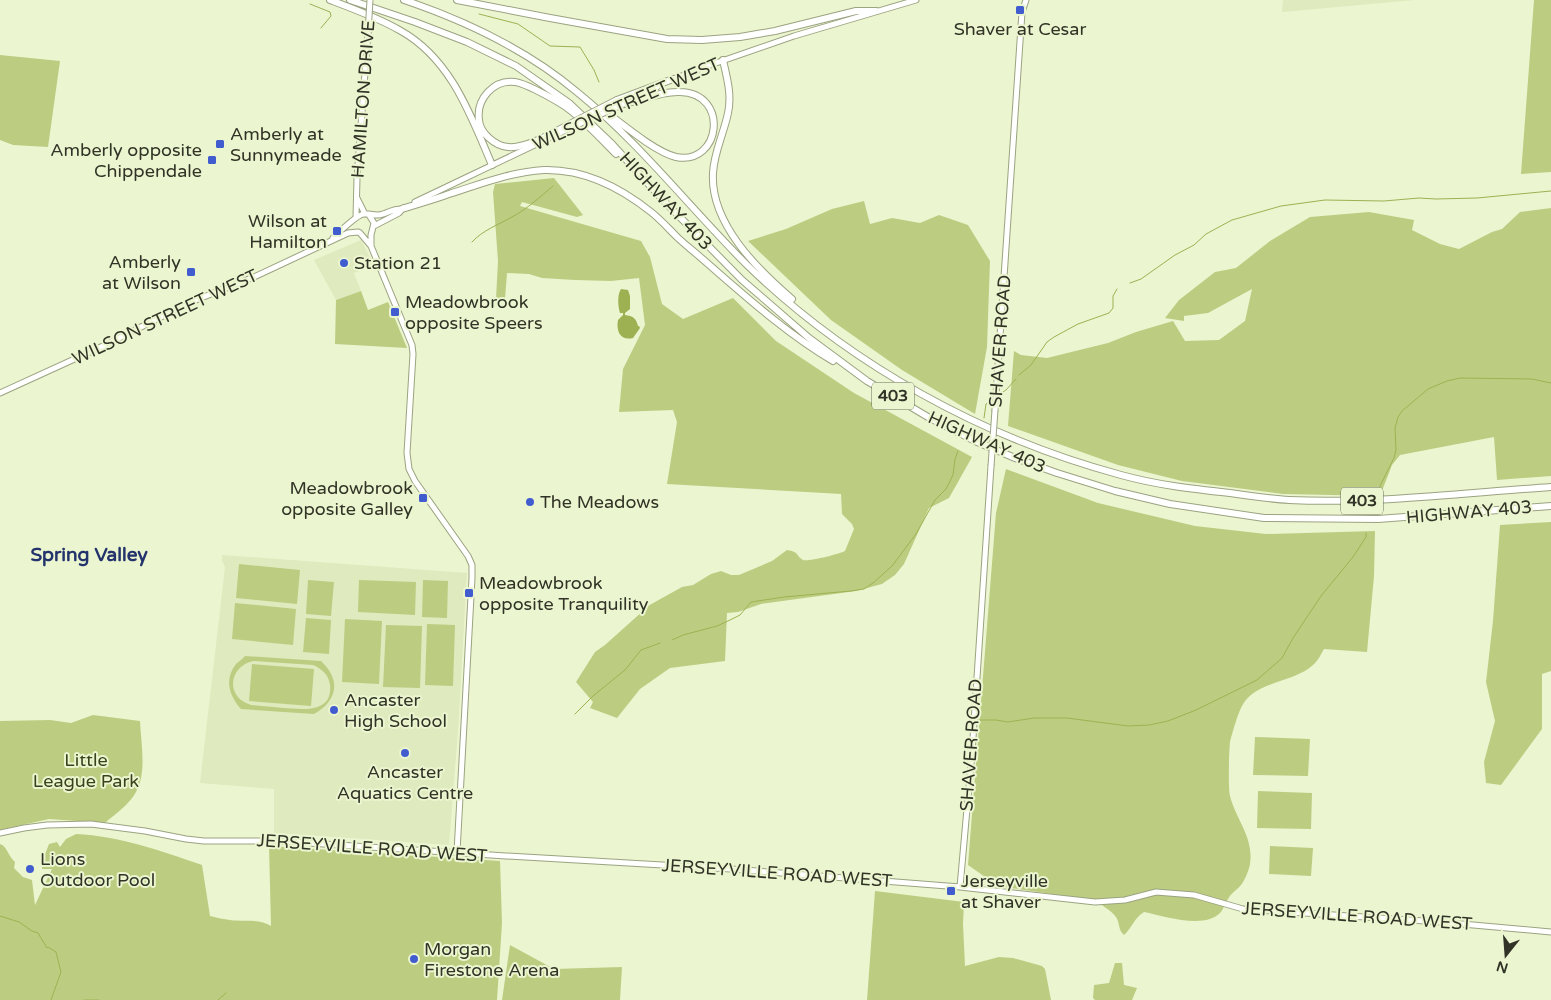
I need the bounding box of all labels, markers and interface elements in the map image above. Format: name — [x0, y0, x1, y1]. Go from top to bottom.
marker: Shaver at Cesar — [1014, 4, 1026, 16]
place label: Shaver at Cesar — [954, 18, 1086, 40]
street label: HAMILTON DRIVE — [347, 19, 379, 179]
street label: WILSON STREET WEST — [529, 53, 723, 155]
place label: Amberly at Sunnymeade — [230, 123, 342, 166]
marker: Amberly at Sunnymeade — [214, 138, 226, 150]
place label: Amberly opposite Chippendale — [50, 139, 202, 182]
street label: HIGHWAY 403 — [615, 147, 717, 255]
marker: Amberly opposite Chippendale — [206, 154, 218, 166]
place label: Wilson at Hamilton — [248, 210, 327, 253]
marker: Wilson at Hamilton — [331, 225, 343, 237]
place label: Amberly at Wilson — [102, 251, 181, 294]
place label: Station 21 — [354, 252, 442, 274]
marker: Station 21 — [338, 257, 350, 269]
street label: WILSON STREET WEST — [69, 264, 261, 370]
marker: Amberly at Wilson — [185, 266, 197, 278]
street label: SHAVER ROAD — [984, 274, 1016, 408]
place label: Meadowbrook opposite Speers — [405, 291, 543, 334]
marker: Meadowbrook opposite Speers — [389, 306, 401, 318]
road number: 403 — [872, 382, 914, 410]
street label: HIGHWAY 403 — [925, 406, 1049, 478]
place label: Meadowbrook opposite Galley — [281, 477, 413, 520]
road number: 403 — [1341, 488, 1383, 514]
place label: The Meadows — [540, 491, 659, 513]
marker: Meadowbrook opposite Galley — [417, 492, 429, 504]
marker: The Meadows — [524, 496, 536, 508]
street label: HIGHWAY 403 — [1405, 496, 1533, 528]
district label: Spring Valley — [30, 544, 148, 567]
place label: Meadowbrook opposite Tranquility — [479, 572, 649, 615]
marker: Meadowbrook opposite Tranquility — [463, 587, 475, 599]
street label: SHAVER ROAD — [955, 678, 987, 812]
place label: Ancaster High School — [344, 689, 447, 732]
marker: Ancaster High School — [328, 704, 340, 716]
marker: Ancaster Aquatics Centre — [399, 747, 411, 759]
park label: Little League Park — [33, 749, 139, 792]
place label: Ancaster Aquatics Centre — [337, 761, 473, 804]
street label: JERSEYVILLE ROAD WEST — [256, 829, 488, 867]
place label: Lions Outdoor Pool — [40, 848, 155, 891]
street label: JERSEYVILLE ROAD WEST — [661, 854, 893, 892]
marker: Lions Outdoor Pool — [24, 863, 36, 875]
place label: Jerseyville at Shaver — [961, 870, 1048, 913]
marker: Jerseyville at Shaver — [945, 885, 957, 897]
street label: JERSEYVILLE ROAD WEST — [1241, 897, 1473, 935]
north arrow — [1481, 930, 1531, 980]
place label: Morgan Firestone Arena — [424, 938, 559, 981]
marker: Morgan Firestone Arena — [408, 953, 420, 965]
text: N — [1494, 957, 1510, 977]

